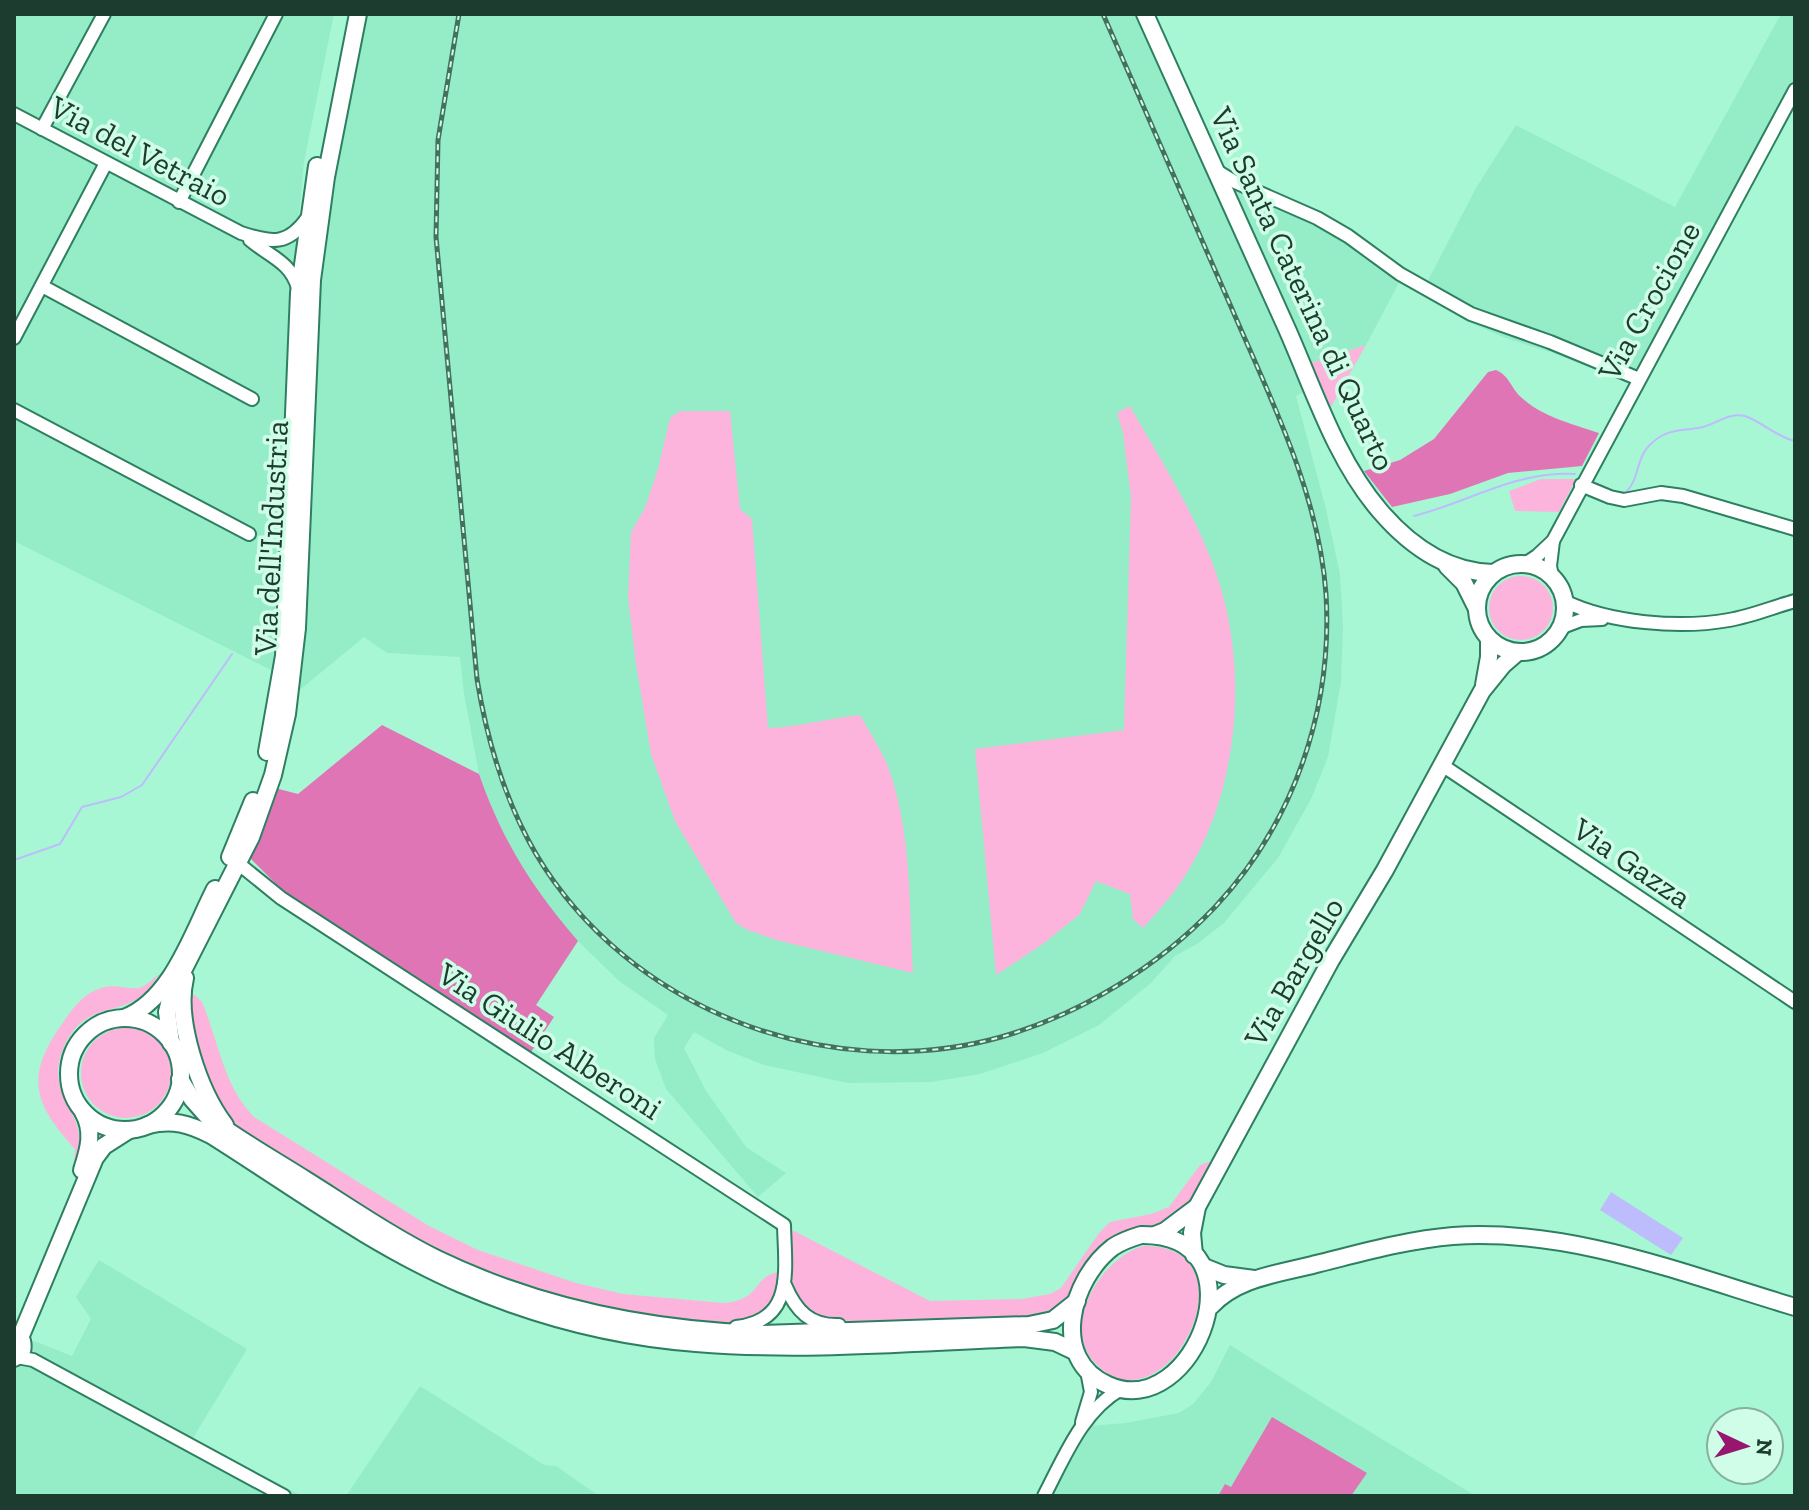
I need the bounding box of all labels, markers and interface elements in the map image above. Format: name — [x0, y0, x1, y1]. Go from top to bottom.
street label: Via del Vetraio — [42, 87, 237, 214]
street label: Via Santa Caterina di Quarto — [1202, 101, 1404, 477]
street label: Via Crocione — [1589, 215, 1708, 388]
street label: Via dell'Industria — [246, 420, 296, 657]
street label: Via Gazza — [1565, 809, 1698, 916]
street label: Via Bargello — [1236, 891, 1352, 1054]
street label: Via Giulio Alberoni — [430, 954, 669, 1128]
north arrow — [1705, 1406, 1785, 1486]
text: N — [1750, 1438, 1779, 1457]

